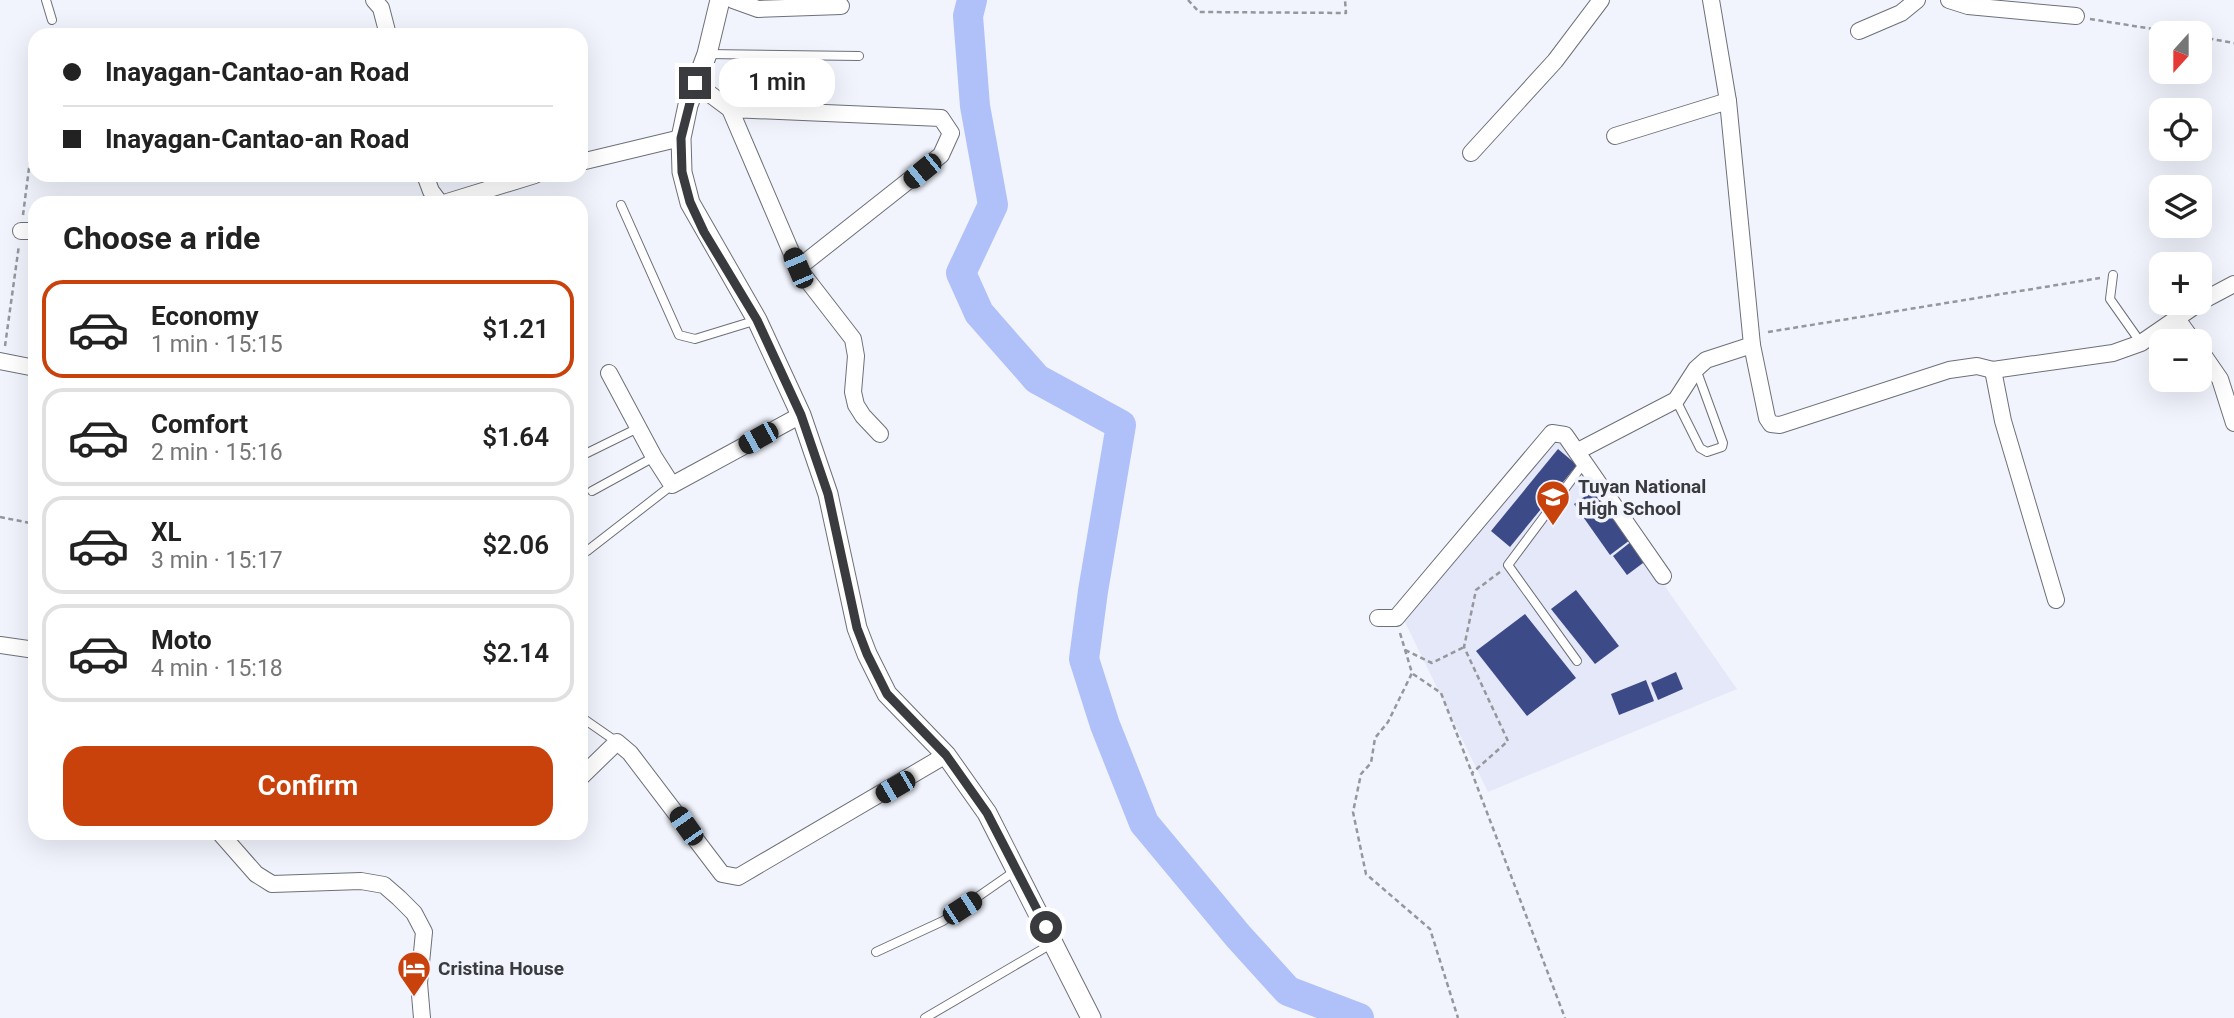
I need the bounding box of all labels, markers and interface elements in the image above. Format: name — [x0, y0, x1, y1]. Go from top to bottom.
north arrow — [2149, 21, 2212, 84]
map controls — [2149, 21, 2212, 392]
text: Inayagan-Cantao-an Road — [105, 57, 409, 87]
callout: 1 min — [720, 58, 835, 108]
route end — [679, 67, 711, 99]
text: 1 min — [748, 69, 806, 96]
button: locate — [2149, 98, 2212, 161]
text: Inayagan-Cantao-an Road — [105, 124, 409, 154]
car — [900, 150, 945, 192]
button: layers — [2149, 175, 2212, 238]
text: Choose a ride — [63, 219, 260, 257]
car — [781, 245, 816, 291]
button: + — [2149, 252, 2212, 315]
icon: car — [67, 298, 130, 361]
text: Economy — [151, 301, 258, 331]
text: $1.21 — [482, 314, 549, 344]
button: − — [2149, 329, 2212, 392]
text: 1 min · 15:15 — [151, 331, 283, 358]
icon: car — [67, 406, 130, 469]
text: Comfort — [151, 409, 248, 439]
car — [735, 419, 782, 457]
text: $1.64 — [482, 422, 549, 452]
text: 2 min · 15:16 — [151, 439, 283, 466]
place label: Tuyan National High School — [1578, 475, 1706, 520]
school or university icon: Tuyan National High School — [1534, 478, 1572, 527]
icon: car — [67, 514, 130, 577]
text: XL — [151, 517, 182, 547]
text: $2.06 — [482, 530, 549, 560]
text: 3 min · 15:17 — [151, 547, 283, 574]
icon: car — [67, 622, 130, 685]
text: Moto — [151, 625, 212, 655]
text: $2.14 — [482, 638, 549, 668]
text: 4 min · 15:18 — [151, 655, 283, 682]
button: Confirm — [63, 746, 553, 826]
car — [872, 767, 919, 807]
car — [666, 803, 707, 849]
car — [939, 888, 986, 928]
route start — [1030, 911, 1062, 943]
hotel icon: Cristina House — [395, 949, 433, 998]
place label: Cristina House — [438, 957, 564, 980]

